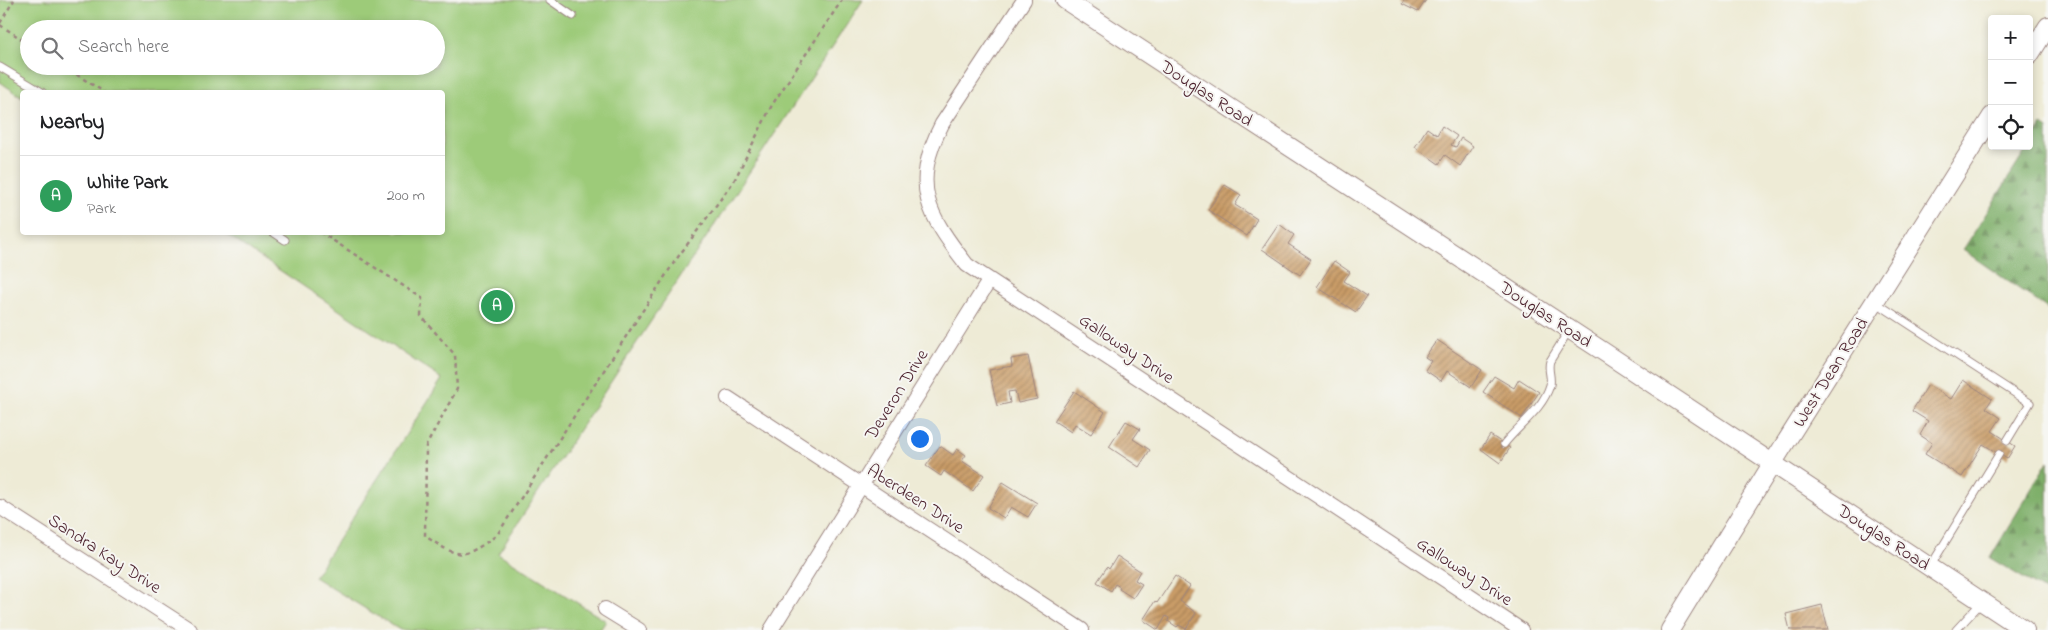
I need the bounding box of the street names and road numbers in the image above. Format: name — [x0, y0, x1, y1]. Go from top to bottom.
street label: Douglas Road — [1153, 54, 1257, 135]
street label: Douglas Road — [1492, 275, 1596, 356]
street label: Galloway Drive — [1073, 308, 1180, 392]
street label: West Dean Road — [1787, 313, 1876, 433]
street label: Deveron Drive — [859, 344, 936, 446]
street label: Aberdeen Drive — [861, 458, 970, 541]
street label: Douglas Road — [1830, 498, 1934, 579]
street label: Sandra Kay Drive — [42, 508, 167, 602]
street label: Galloway Drive — [1411, 532, 1518, 614]

